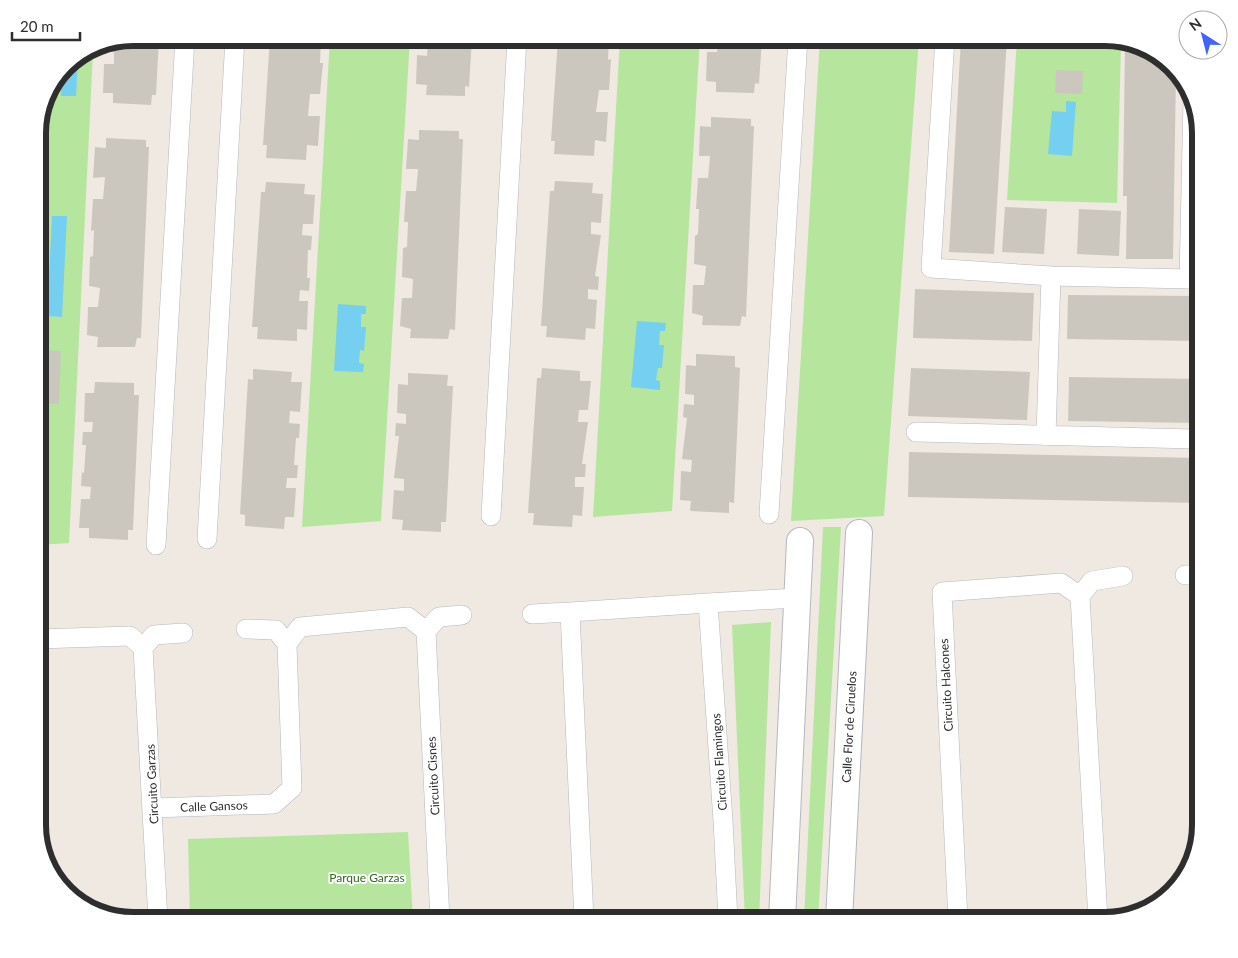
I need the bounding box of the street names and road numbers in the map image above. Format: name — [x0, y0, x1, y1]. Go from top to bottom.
street label: Circuito Halcones — [936, 638, 956, 732]
street label: Calle Flor de Ciruelos — [839, 671, 859, 783]
street label: Circuito Flamingos — [708, 713, 730, 811]
street label: Circuito Cisnes — [423, 736, 443, 816]
street label: Circuito Garzas — [142, 744, 162, 824]
street label: Calle Gansos — [180, 797, 248, 815]

